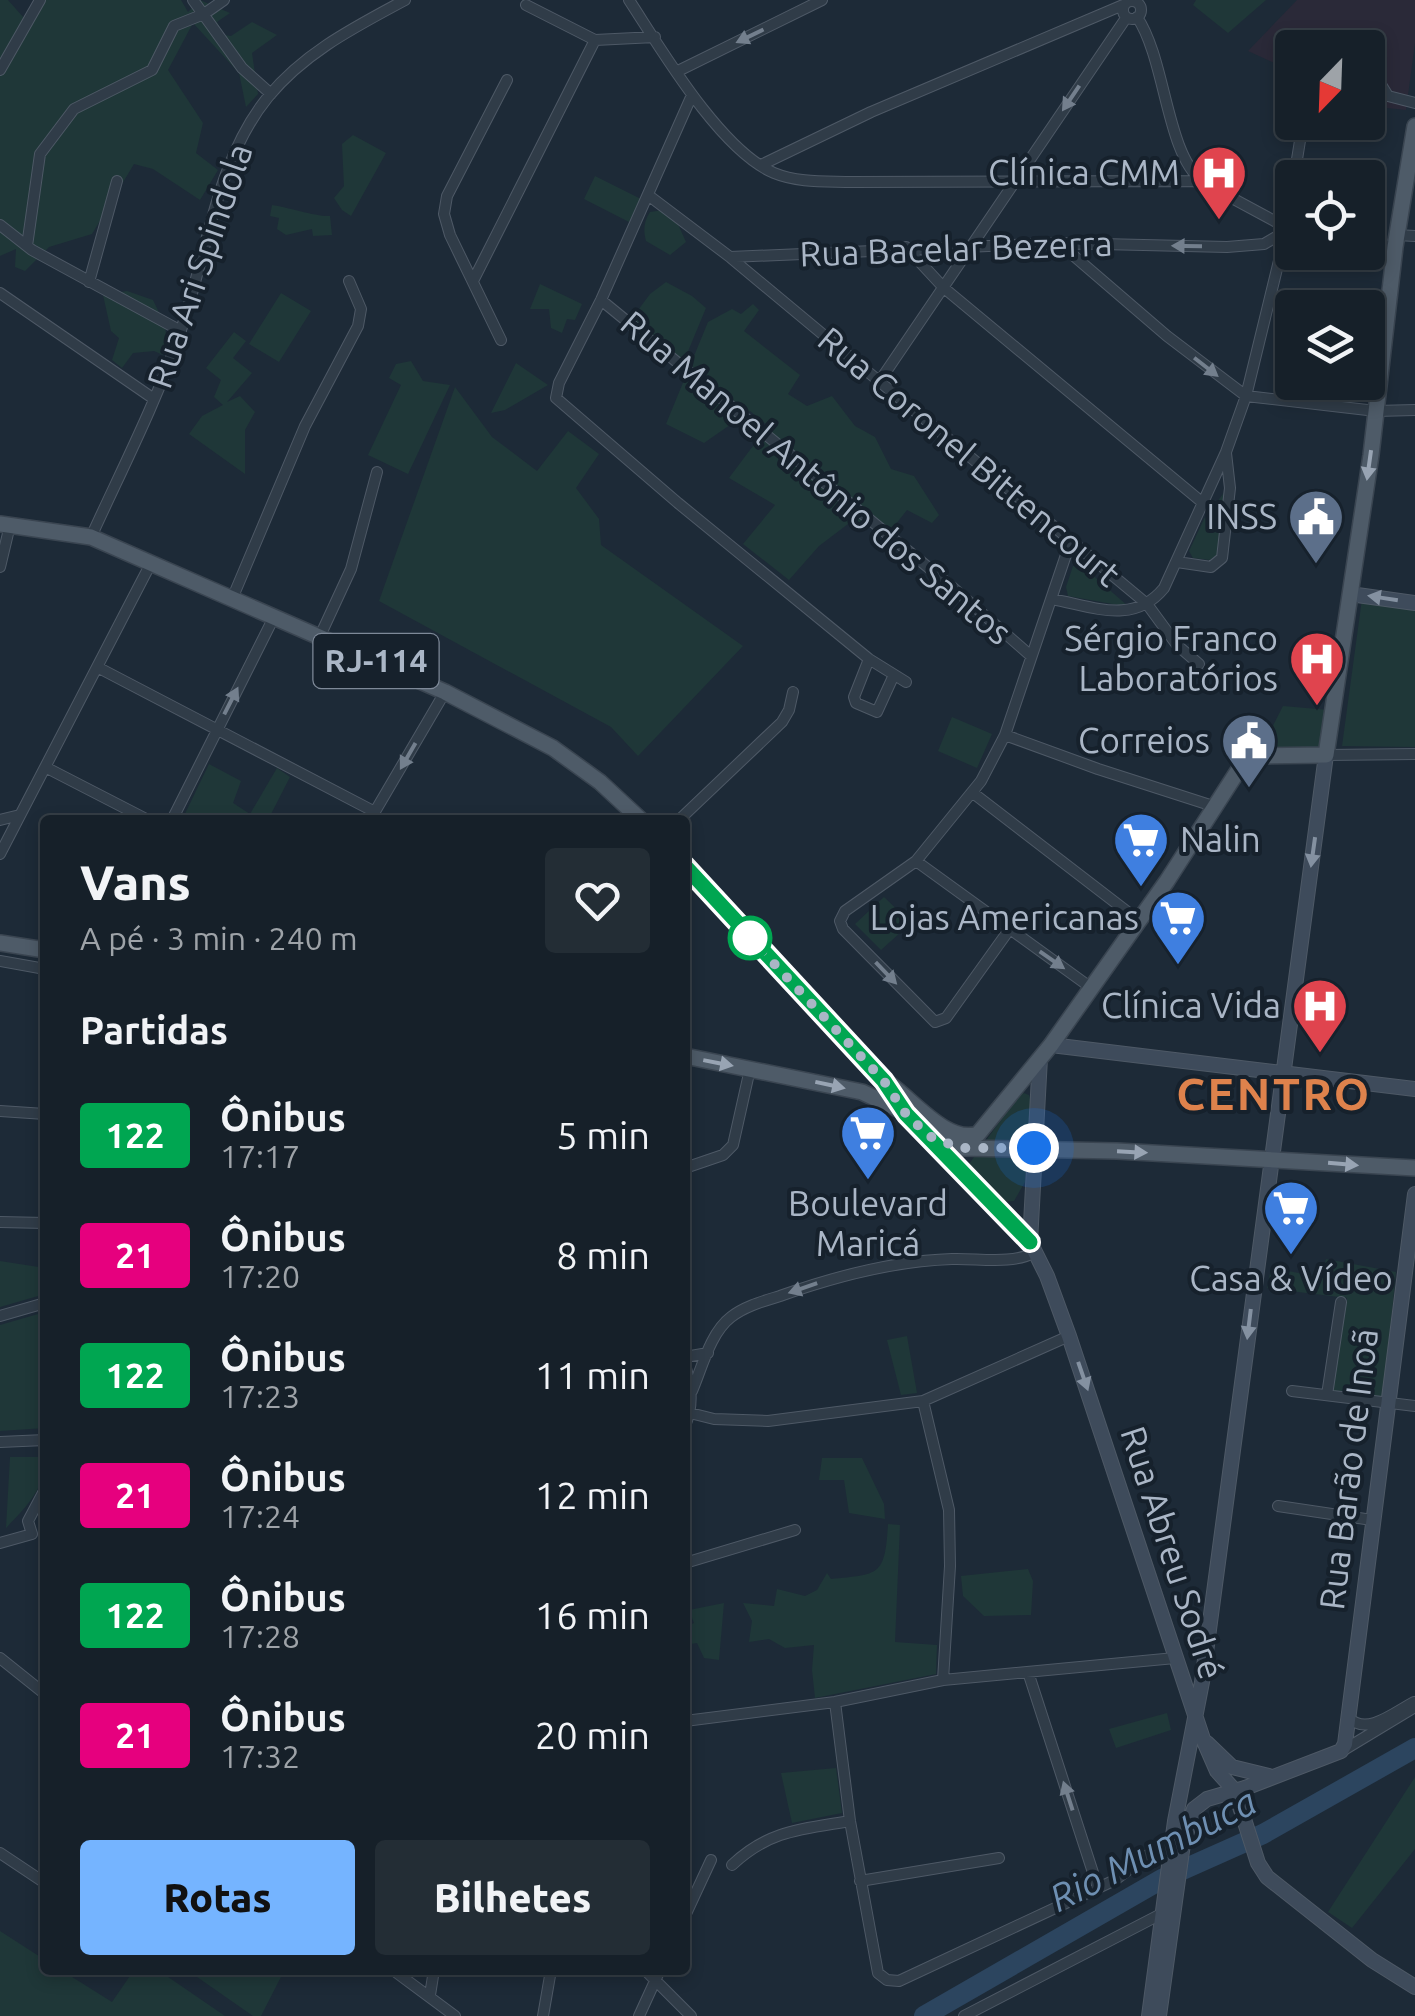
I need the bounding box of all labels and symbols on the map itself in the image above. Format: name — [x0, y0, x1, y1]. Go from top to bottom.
one-way arrow — [736, 27, 765, 44]
north arrow — [1275, 30, 1385, 140]
one-way arrow — [1062, 85, 1081, 112]
street label: Rua Ari Spindola — [138, 138, 260, 393]
hospital icon: Clínica CMM — [1189, 143, 1249, 222]
place label: Clínica CMM — [988, 152, 1180, 192]
street label: Rua Bacelar Bezerra — [799, 223, 1113, 273]
one-way arrow — [1170, 237, 1202, 253]
street label: Rua Manoel Antônio dos Santos — [613, 302, 1020, 652]
street label: Rua Coronel Bittencourt — [811, 318, 1129, 594]
one-way arrow — [1193, 356, 1218, 377]
one-way arrow — [1361, 450, 1377, 482]
public building icon: INSS — [1286, 487, 1346, 566]
place label: INSS — [1206, 496, 1277, 536]
one-way arrow — [1366, 589, 1398, 605]
place label: Sérgio Franco Laboratórios — [1064, 618, 1278, 698]
hospital icon: Sérgio Franco Laboratórios — [1287, 629, 1347, 708]
road number: RJ-114 — [314, 634, 438, 688]
one-way arrow — [222, 687, 239, 716]
public building icon: Correios — [1219, 711, 1279, 790]
place label: Correios — [1078, 720, 1210, 760]
one-way arrow — [399, 742, 417, 770]
supermarket icon: Nalin — [1111, 810, 1171, 889]
place label: Nalin — [1180, 819, 1261, 859]
one-way arrow — [1305, 837, 1321, 868]
supermarket icon: Lojas Americanas — [1148, 888, 1208, 967]
place label: Lojas Americanas — [870, 897, 1139, 937]
unlabelled marker — [729, 917, 771, 959]
one-way arrow — [1038, 950, 1065, 969]
one-way arrow — [874, 961, 897, 985]
hospital icon: Clínica Vida — [1290, 976, 1350, 1055]
place label: Clínica Vida — [1101, 985, 1281, 1025]
one-way arrow — [702, 1055, 733, 1071]
district label: CENTRO — [1176, 1068, 1372, 1119]
one-way arrow — [815, 1078, 846, 1093]
supermarket icon: Boulevard Maricá — [838, 1103, 898, 1182]
your location — [1009, 1123, 1059, 1173]
one-way arrow — [1116, 1144, 1148, 1160]
one-way arrow — [1328, 1157, 1360, 1173]
supermarket icon: Casa & Vídeo — [1261, 1178, 1321, 1257]
place label: Boulevard Maricá — [788, 1183, 948, 1263]
place label: Casa & Vídeo — [1189, 1258, 1393, 1298]
one-way arrow — [787, 1281, 817, 1296]
one-way arrow — [1241, 1309, 1257, 1341]
street label: Rua Barão de Inoã — [1311, 1326, 1385, 1612]
one-way arrow — [1076, 1361, 1091, 1391]
street label: Rua Abreu Sodré — [1113, 1421, 1233, 1684]
water label: Rio Mumbuca — [1042, 1779, 1263, 1919]
one-way arrow — [1059, 1780, 1074, 1810]

